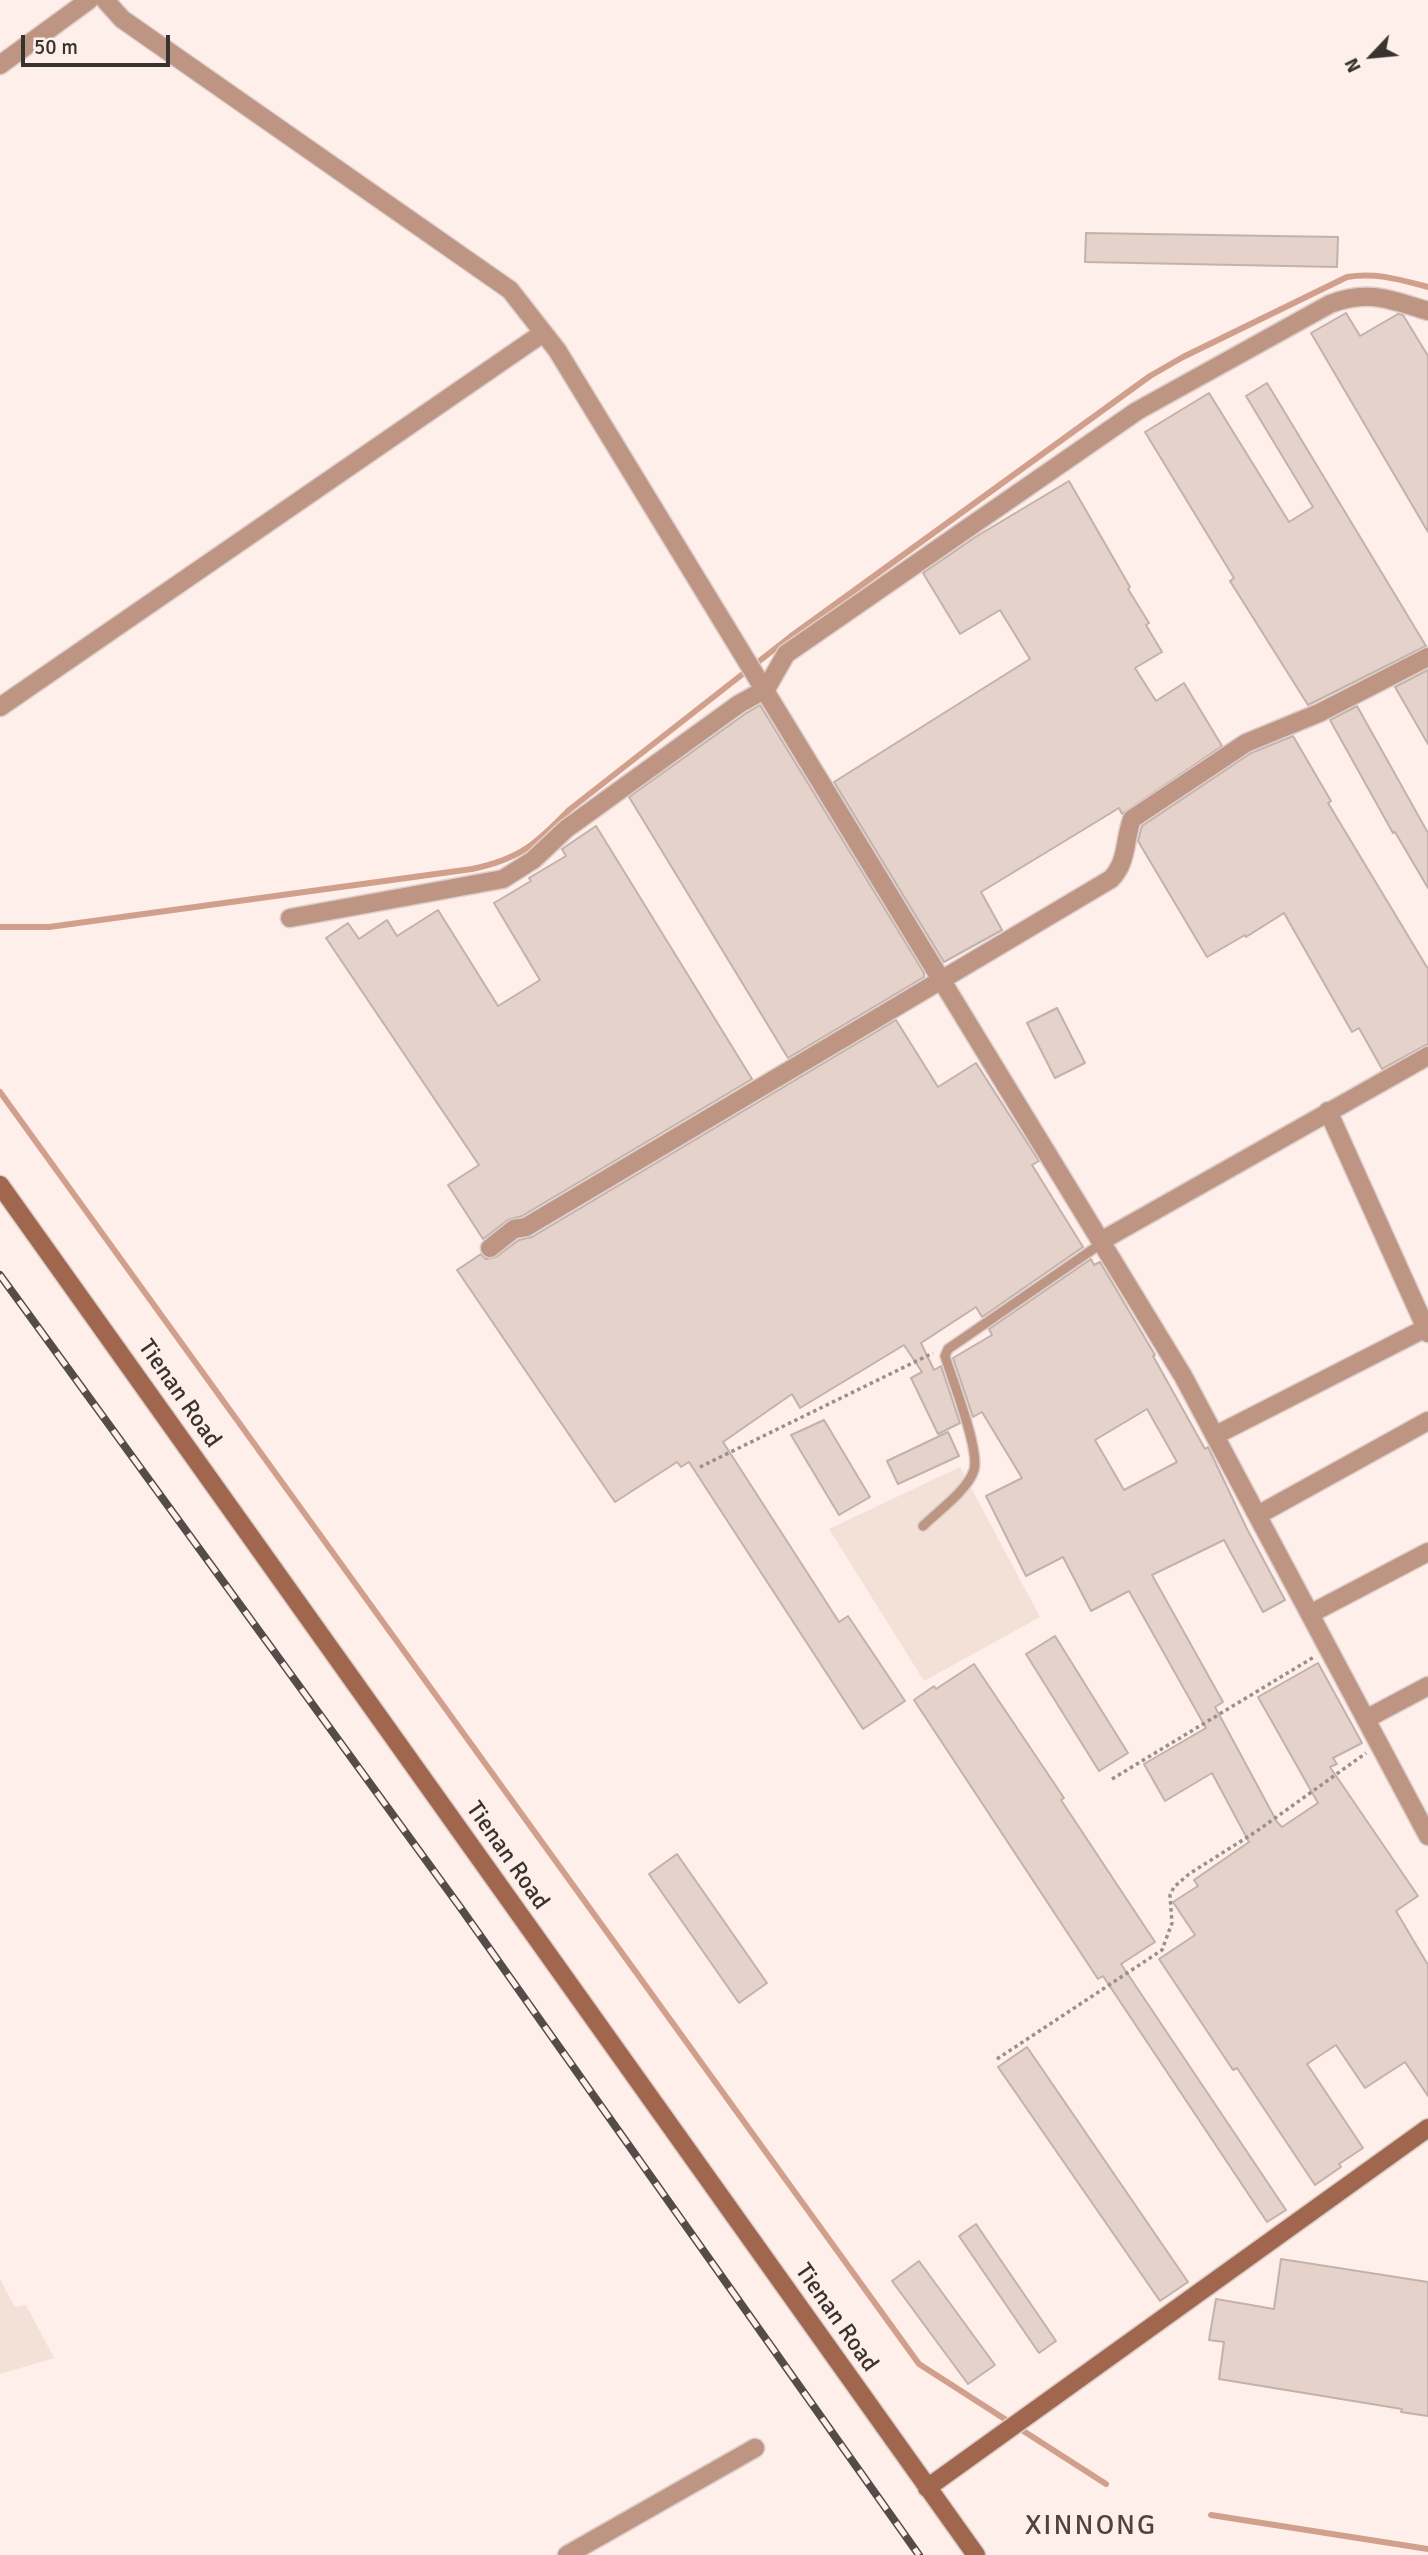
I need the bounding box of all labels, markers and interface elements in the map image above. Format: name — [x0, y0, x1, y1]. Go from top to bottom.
scale bar — [24, 21, 173, 65]
north arrow — [1337, 21, 1407, 91]
text: 50 m — [34, 34, 78, 60]
text: N — [1339, 54, 1367, 76]
street label: Tienan Road — [131, 1334, 227, 1454]
street label: Tienan Road — [459, 1796, 555, 1916]
street label: Tienan Road — [788, 2258, 884, 2378]
district label: XINNONG — [1026, 2510, 1156, 2544]

